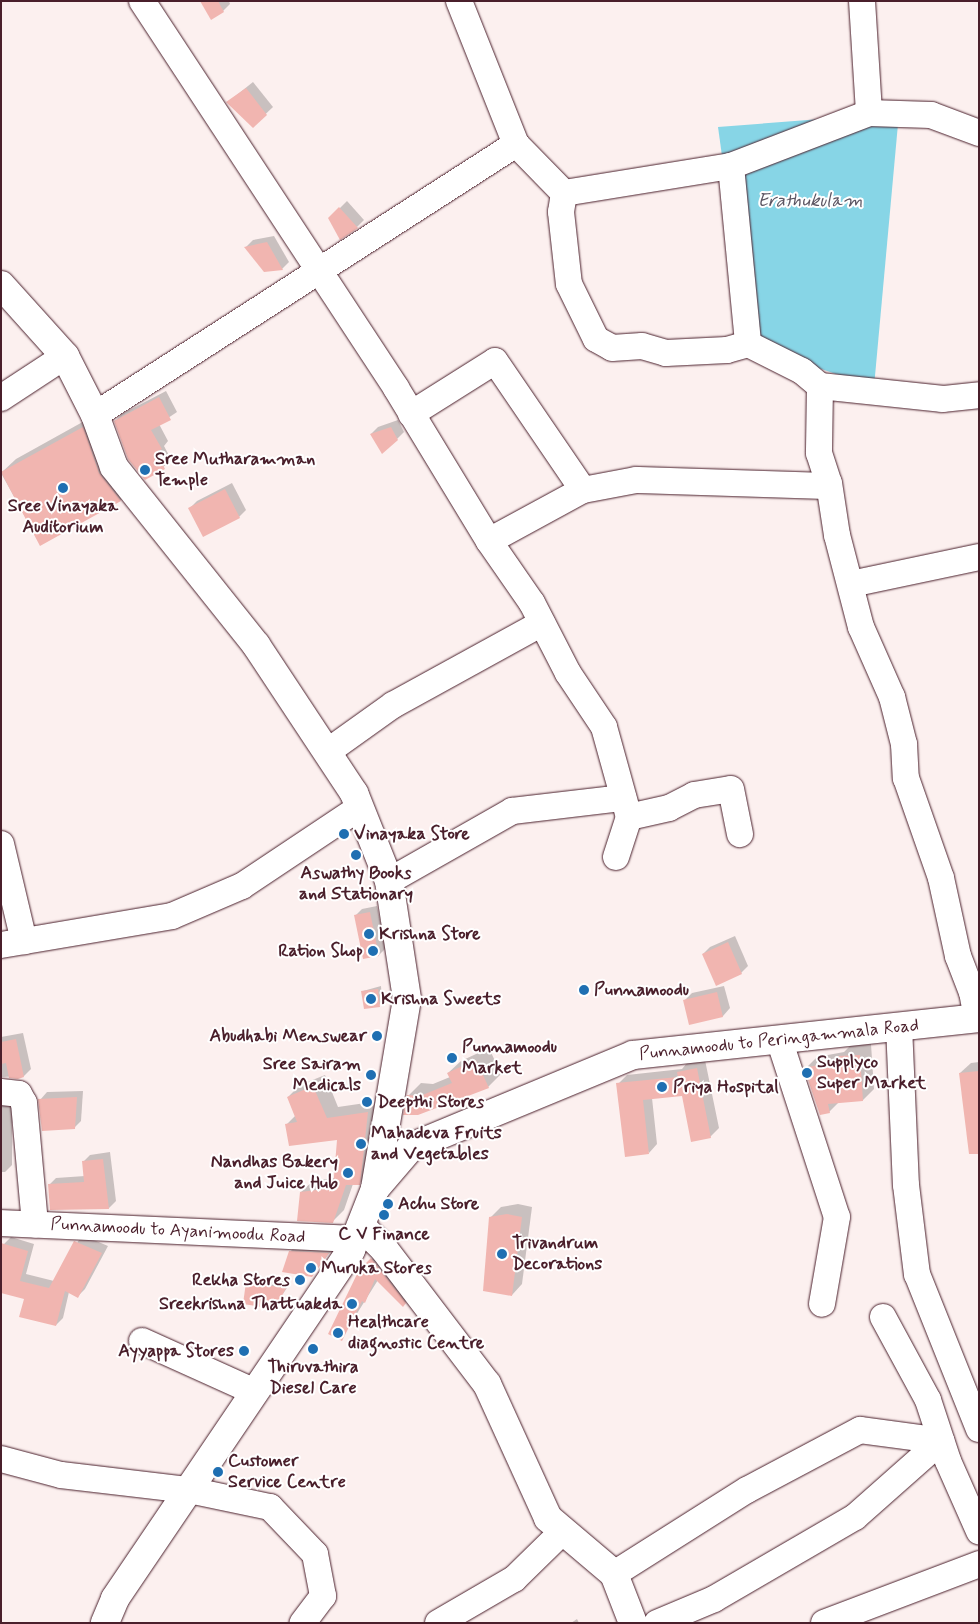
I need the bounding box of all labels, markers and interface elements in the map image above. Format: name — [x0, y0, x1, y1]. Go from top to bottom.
water label: Erathukulam — [757, 190, 863, 212]
place label: Sree Mutharamman Temple — [155, 449, 314, 492]
marker: Sree Mutharamman Temple — [139, 464, 151, 476]
marker: Sree Vinayaka Auditorium — [57, 482, 69, 494]
place label: Sree Vinayaka Auditorium — [8, 496, 118, 538]
place label: Vinayaka Store — [354, 823, 471, 845]
marker: Vinayaka Store — [338, 828, 350, 840]
marker: Aswathy Books and Stationary — [350, 849, 362, 861]
place label: Aswathy Books and Stationary — [300, 863, 412, 906]
place label: Krishna Store — [379, 923, 482, 945]
marker: Krishna Store — [363, 928, 375, 940]
place label: Ration Shop — [278, 940, 363, 962]
marker: Ration Shop — [367, 945, 379, 957]
place label: Punnamoodu — [594, 979, 689, 1001]
marker: Punnamoodu — [578, 984, 590, 996]
place label: Krishna Sweets — [381, 988, 498, 1010]
marker: Krishna Sweets — [365, 993, 377, 1005]
street label: Punnamoodu to Peringammala Road — [636, 1014, 922, 1066]
place label: Abudhabi Menswear — [214, 1025, 367, 1047]
marker: Abudhabi Menswear — [371, 1030, 383, 1042]
place label: Punnamoodu Market — [462, 1037, 557, 1080]
marker: Punnamoodu Market — [446, 1052, 458, 1064]
place label: Supplyco Super Market — [817, 1052, 924, 1094]
place label: Sree Sairam Medicals — [262, 1054, 361, 1096]
marker: Supplyco Super Market — [801, 1067, 813, 1079]
marker: Sree Sairam Medicals — [365, 1069, 377, 1081]
place label: Priya Hospital — [673, 1076, 781, 1098]
marker: Priya Hospital — [655, 1080, 669, 1094]
place label: Deepthi Stores — [377, 1091, 486, 1113]
marker: Deepthi Stores — [361, 1096, 373, 1108]
place label: Mahadeva Fruits and Vegetables — [371, 1123, 500, 1166]
marker: Mahadeva Fruits and Vegetables — [355, 1138, 367, 1150]
place label: Nandhas Bakery and Juice Hub — [211, 1152, 338, 1194]
marker: Nandhas Bakery and Juice Hub — [342, 1167, 354, 1179]
place label: Achu Store — [398, 1193, 481, 1215]
marker: Achu Store — [382, 1198, 394, 1210]
marker: C V Finance — [378, 1209, 390, 1221]
street label: Punnamoodu to Ayanimoodu Road — [48, 1213, 308, 1249]
place label: C V Finance — [336, 1223, 432, 1245]
place label: Trivandrum Decorations — [512, 1233, 602, 1276]
marker: Trivandrum Decorations — [496, 1248, 508, 1260]
place label: Muruka Stores — [321, 1257, 432, 1279]
marker: Muruka Stores — [305, 1262, 317, 1274]
place label: Rekha Stores — [190, 1269, 290, 1291]
marker: Rekha Stores — [294, 1274, 306, 1286]
place label: Sreekrishna Thattuakda — [159, 1293, 342, 1315]
marker: Sreekrishna Thattuakda — [346, 1298, 358, 1310]
place label: Healthcare diagnostic Centre — [348, 1312, 483, 1355]
marker: Healthcare diagnostic Centre — [332, 1327, 344, 1339]
place label: Ayyappa Stores — [119, 1340, 234, 1362]
marker: Thiruvathira Diesel Care — [307, 1343, 319, 1355]
marker: Ayyappa Stores — [238, 1345, 250, 1357]
place label: Thiruvathira Diesel Care — [267, 1357, 359, 1400]
place label: Customer Service Centre — [228, 1451, 342, 1494]
marker: Customer Service Centre — [212, 1466, 224, 1478]

